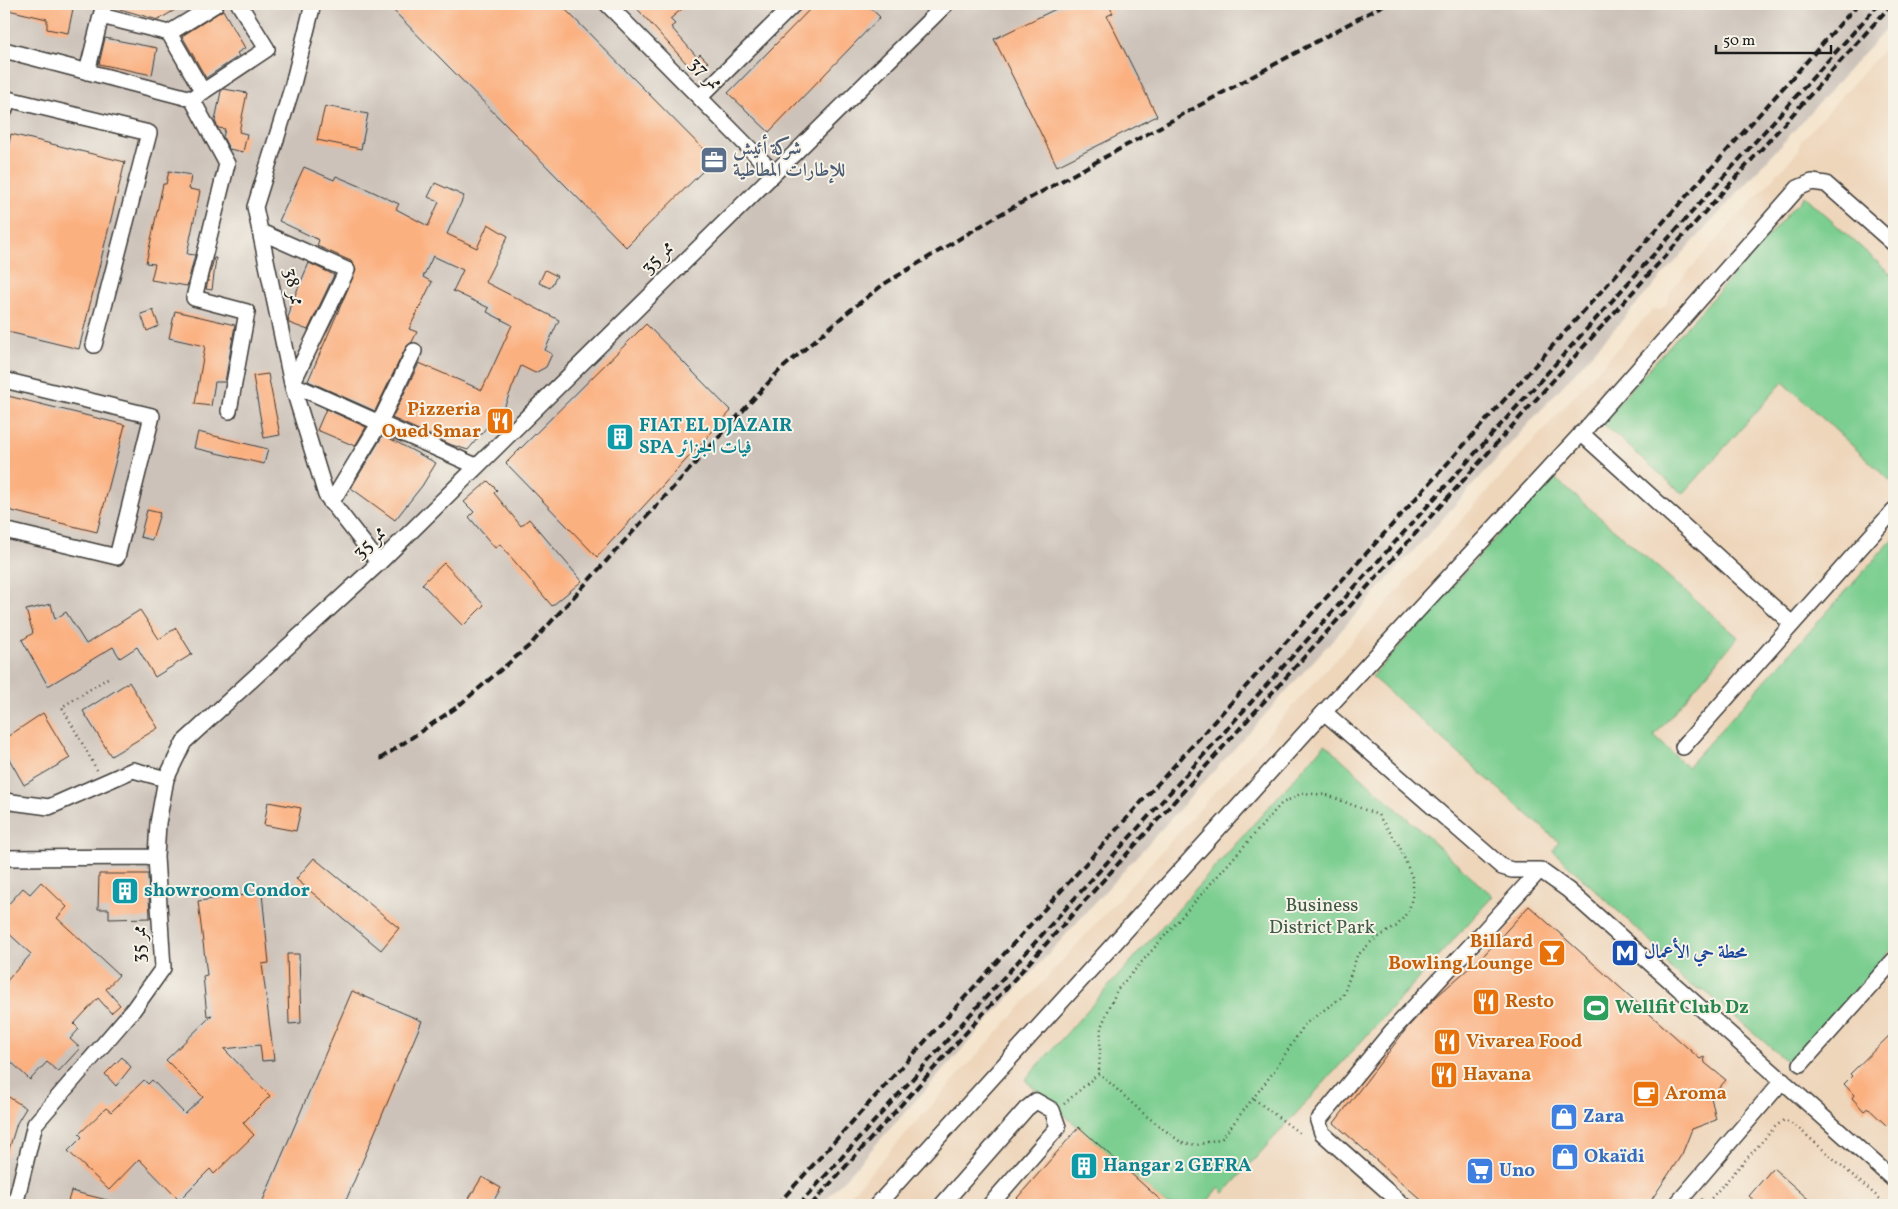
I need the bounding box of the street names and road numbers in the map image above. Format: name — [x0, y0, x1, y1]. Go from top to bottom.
street label: ممر 37 — [682, 51, 728, 97]
street label: ممر 35 — [635, 235, 681, 281]
street label: ممر 38 — [276, 266, 310, 308]
street label: ممر 35 — [347, 521, 393, 565]
street label: ممر 35 — [127, 925, 153, 963]

